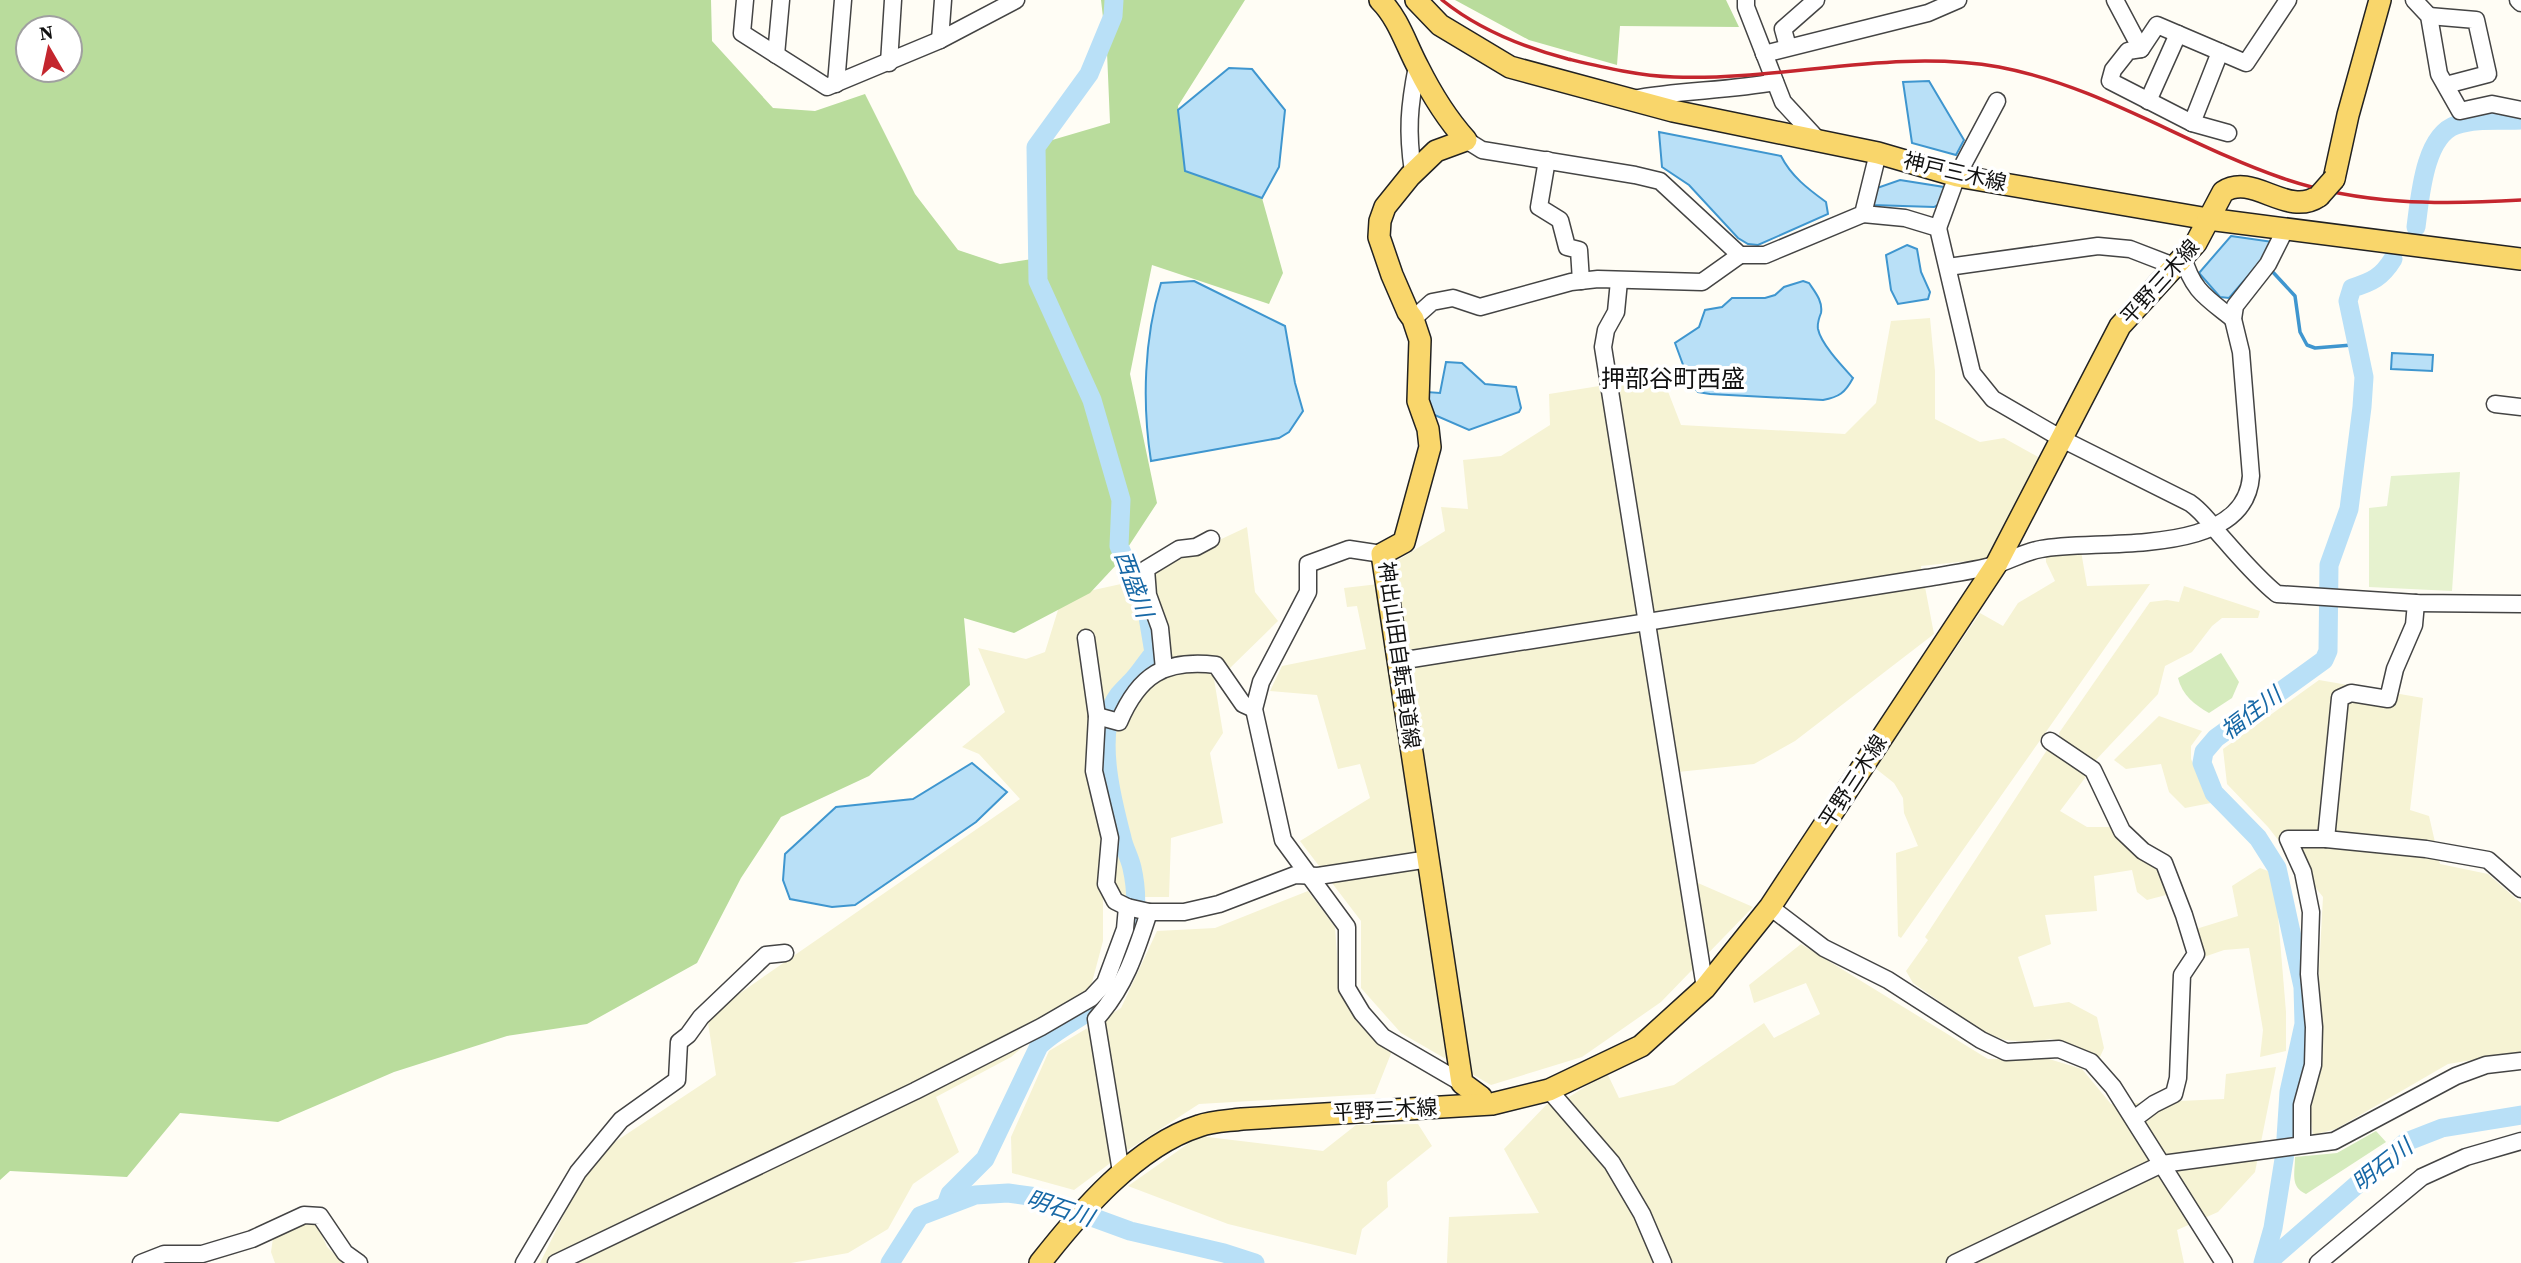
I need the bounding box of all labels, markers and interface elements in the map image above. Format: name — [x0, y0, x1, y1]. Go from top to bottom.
north arrow — [14, 14, 84, 84]
text: N — [37, 18, 55, 46]
street label: 神戸三木線 — [1901, 146, 2010, 197]
street label: 平野三木線 — [2114, 233, 2206, 330]
district label: 押部谷町西盛 — [1601, 362, 1745, 395]
water label: 西盛川 — [1107, 546, 1162, 625]
street label: 神出山田自転車道線 — [1372, 559, 1427, 751]
water label: 福住川 — [2214, 678, 2291, 747]
street label: 平野三木線 — [1812, 729, 1893, 833]
street label: 平野三木線 — [1332, 1092, 1438, 1127]
water label: 明石川 — [2345, 1129, 2421, 1199]
water label: 明石川 — [1022, 1182, 1101, 1235]

